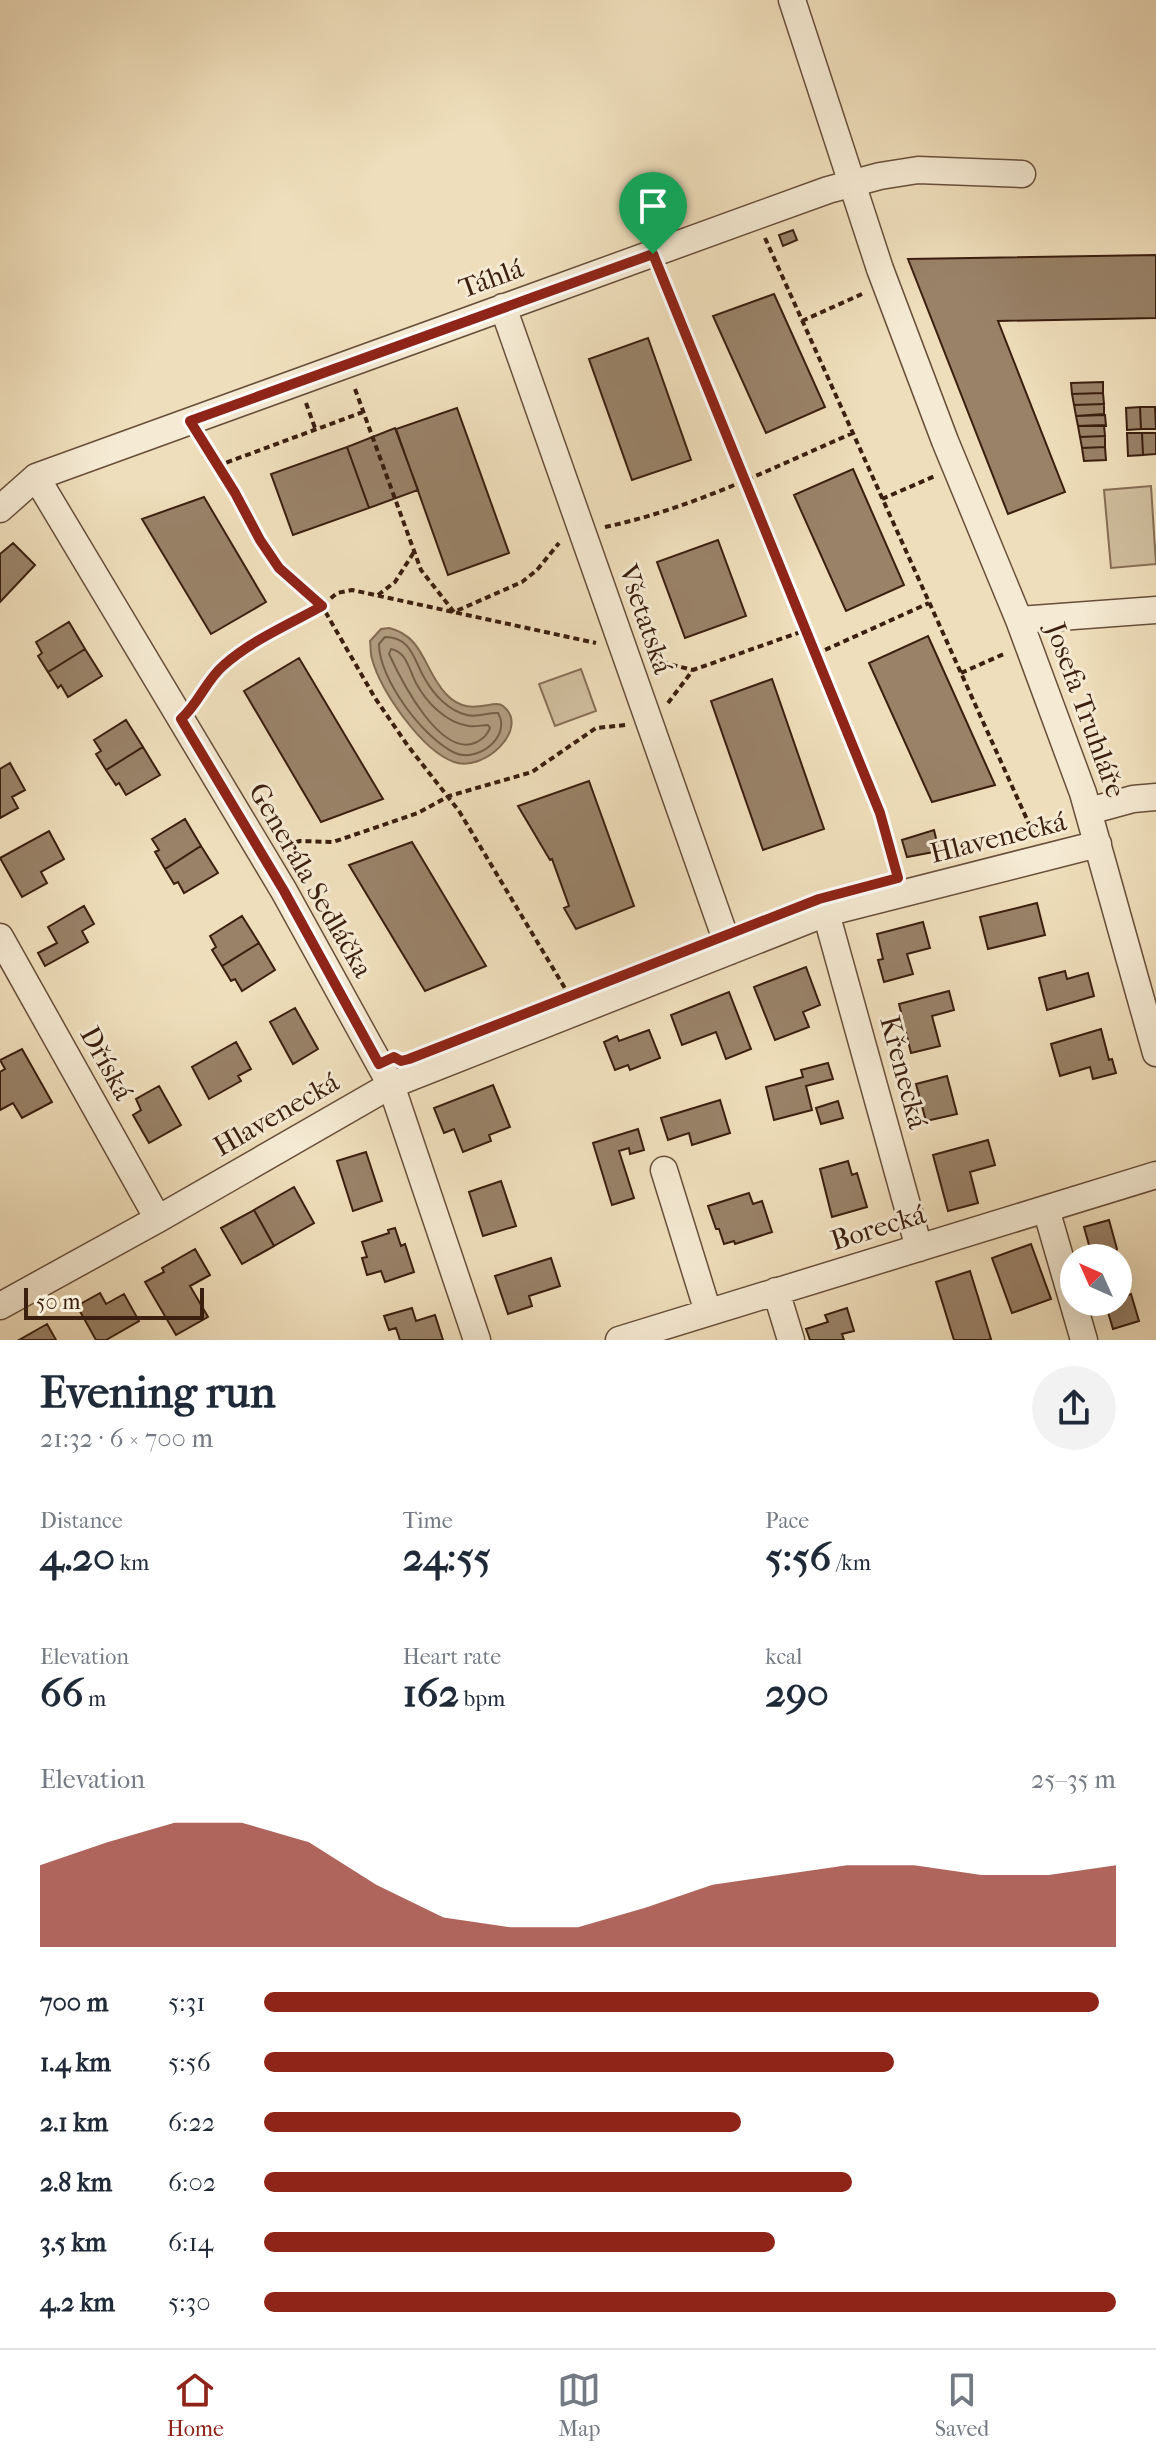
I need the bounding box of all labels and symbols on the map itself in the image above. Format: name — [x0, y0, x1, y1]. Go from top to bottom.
pin — [619, 172, 687, 254]
street label: Táhlá — [454, 251, 529, 305]
street label: Všetatská — [612, 559, 680, 679]
street label: Josefa Truhláře — [1038, 616, 1133, 802]
street label: Generála Sedláčka — [242, 777, 381, 984]
street label: Hlavenecká — [926, 804, 1071, 870]
street label: Křenecká — [873, 1012, 935, 1133]
street label: Dříská — [73, 1020, 141, 1107]
street label: Hlavenecká — [207, 1064, 345, 1163]
street label: Borecká — [827, 1197, 930, 1257]
north arrow — [1060, 1244, 1132, 1316]
scale bar — [24, 1284, 204, 1320]

